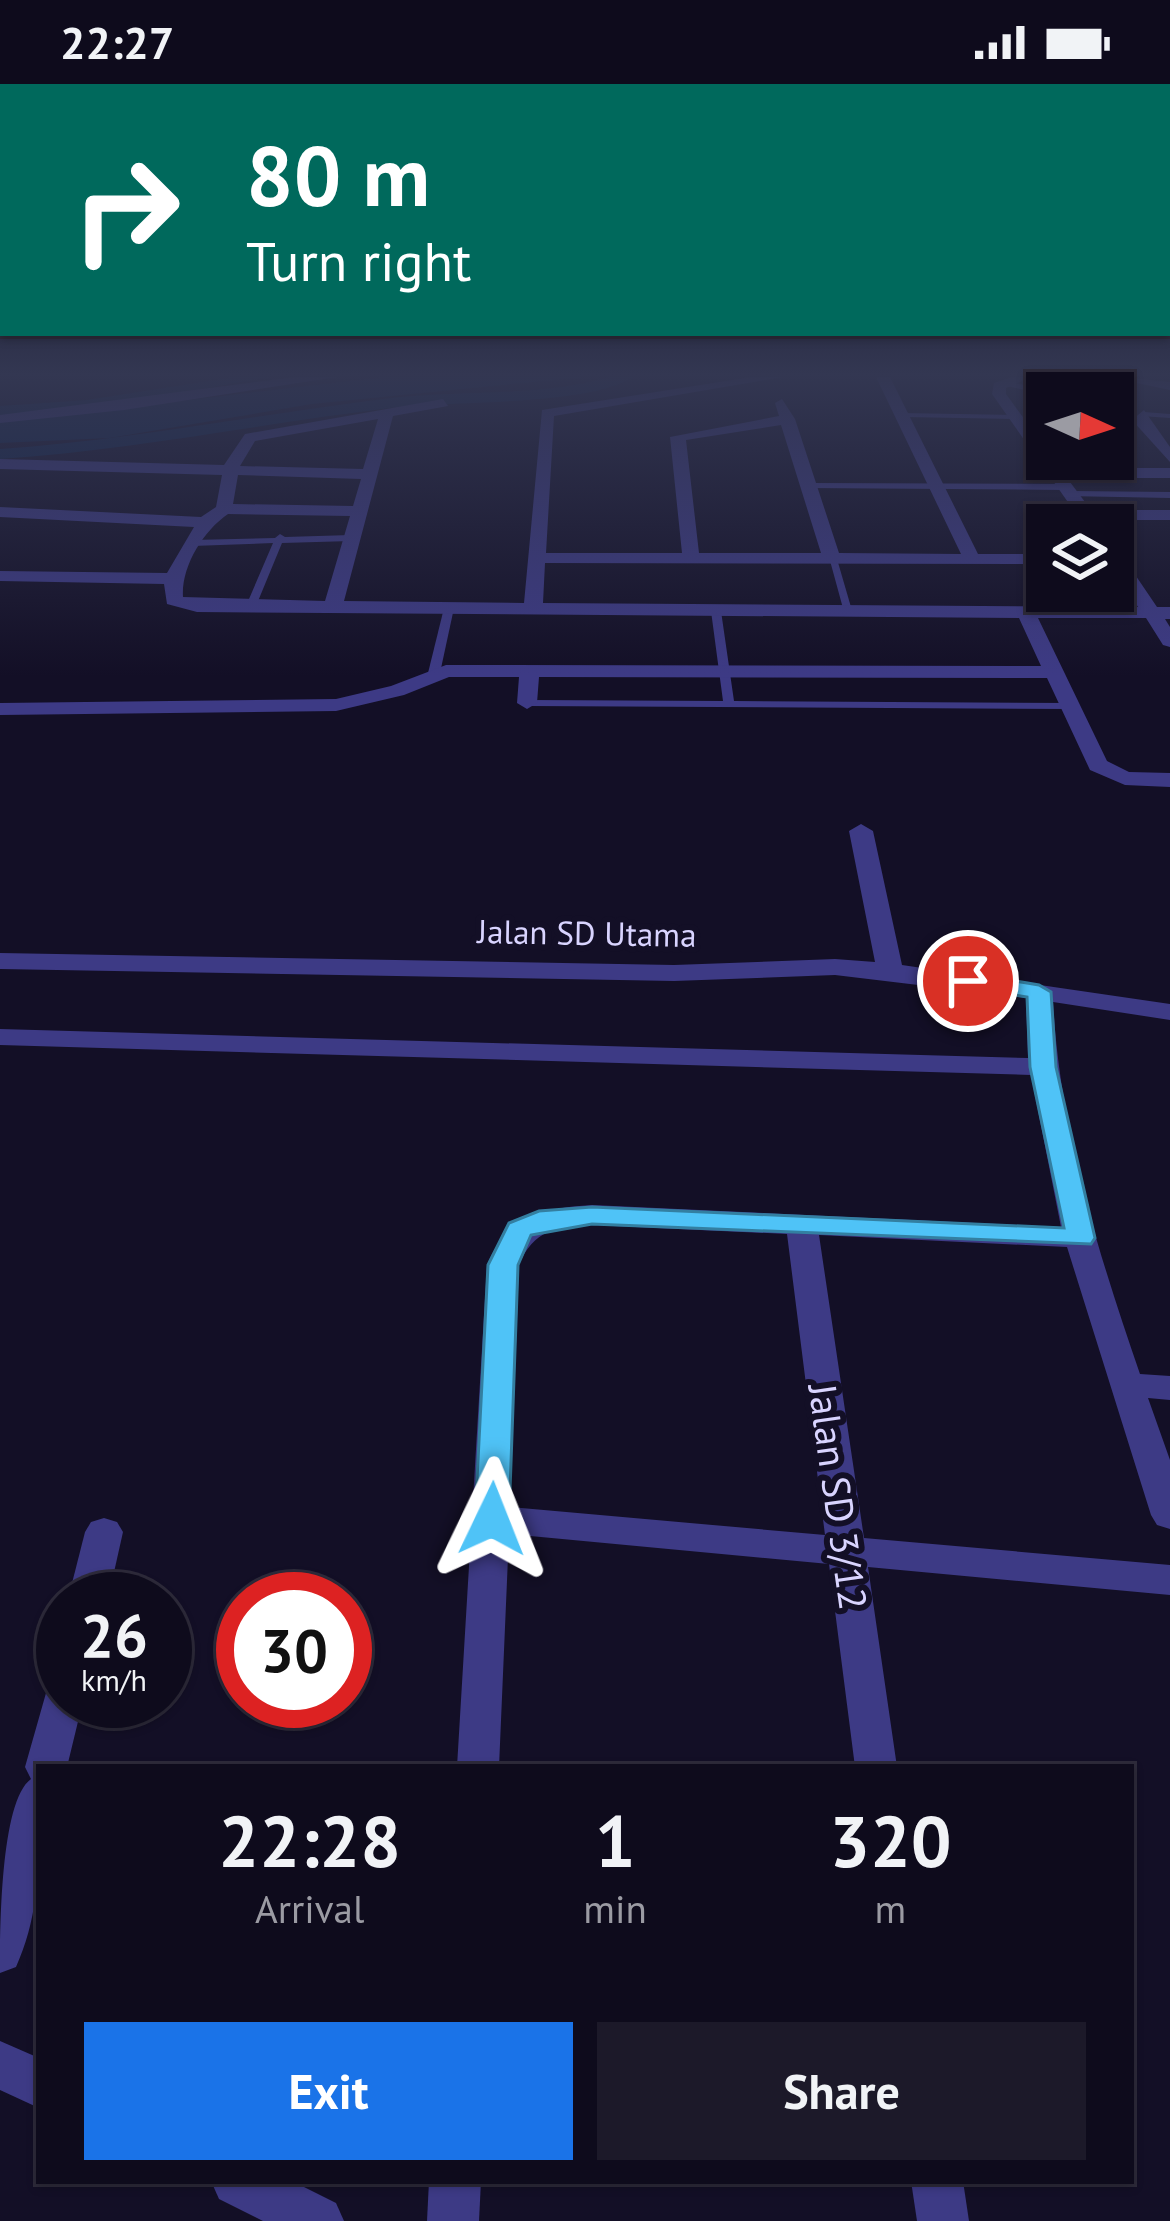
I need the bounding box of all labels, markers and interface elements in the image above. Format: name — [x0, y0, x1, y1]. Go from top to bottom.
text: 22:27 — [60, 13, 174, 71]
text: 80 m — [246, 120, 430, 229]
icon: right — [48, 132, 204, 288]
text: Turn right — [246, 226, 471, 296]
north arrow — [1026, 372, 1134, 480]
map controls — [1026, 372, 1134, 612]
button: layers — [1026, 504, 1134, 612]
street label: Jalan SD Utama — [475, 909, 697, 956]
pin — [917, 930, 1019, 1032]
icon: arrive — [935, 948, 1001, 1014]
street label: Jalan SD 3/12 — [797, 1379, 880, 1613]
position arrow — [429, 1456, 555, 1582]
speed limit sign: 30 — [216, 1572, 372, 1728]
text: 26 — [80, 1596, 148, 1674]
text: km/h — [81, 1660, 147, 1699]
text: 22:28 — [218, 1794, 401, 1887]
text: 1 — [595, 1794, 636, 1887]
text: 320 — [829, 1794, 952, 1887]
text: Arrival — [255, 1883, 364, 1934]
text: min — [583, 1883, 647, 1934]
text: m — [875, 1883, 906, 1934]
button: Exit — [84, 2022, 573, 2160]
button: Share — [597, 2022, 1086, 2160]

